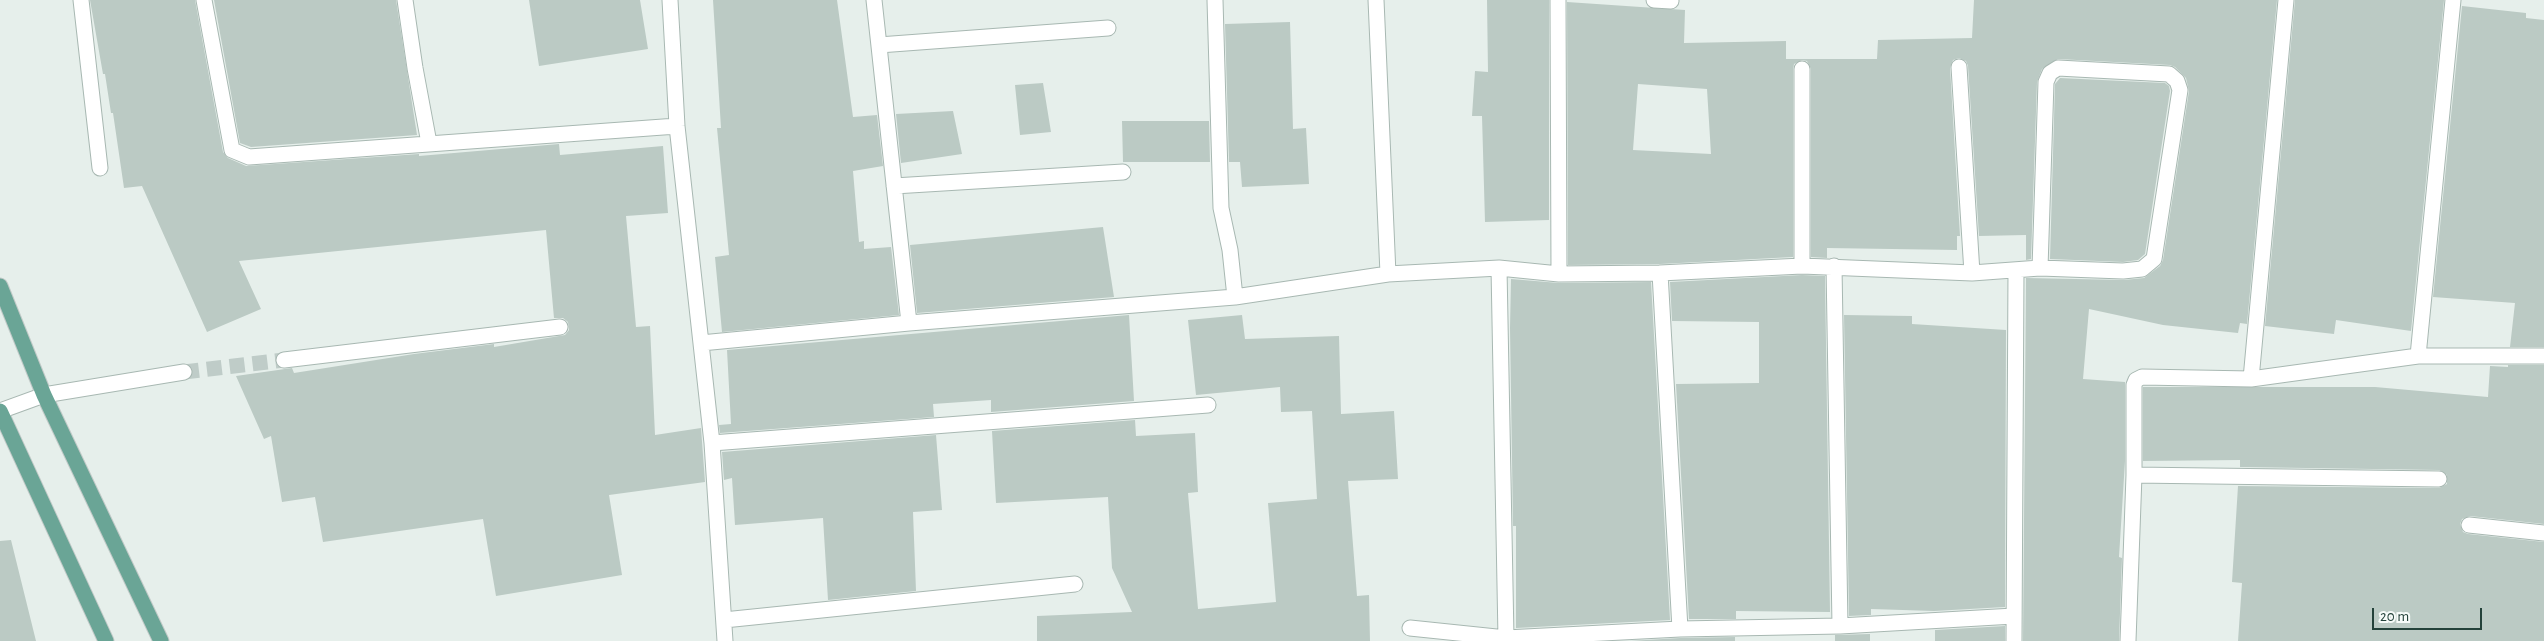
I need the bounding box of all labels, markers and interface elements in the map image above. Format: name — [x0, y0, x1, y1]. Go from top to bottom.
scale bar — [2374, 598, 2484, 630]
text: 20 m — [2380, 609, 2409, 624]

